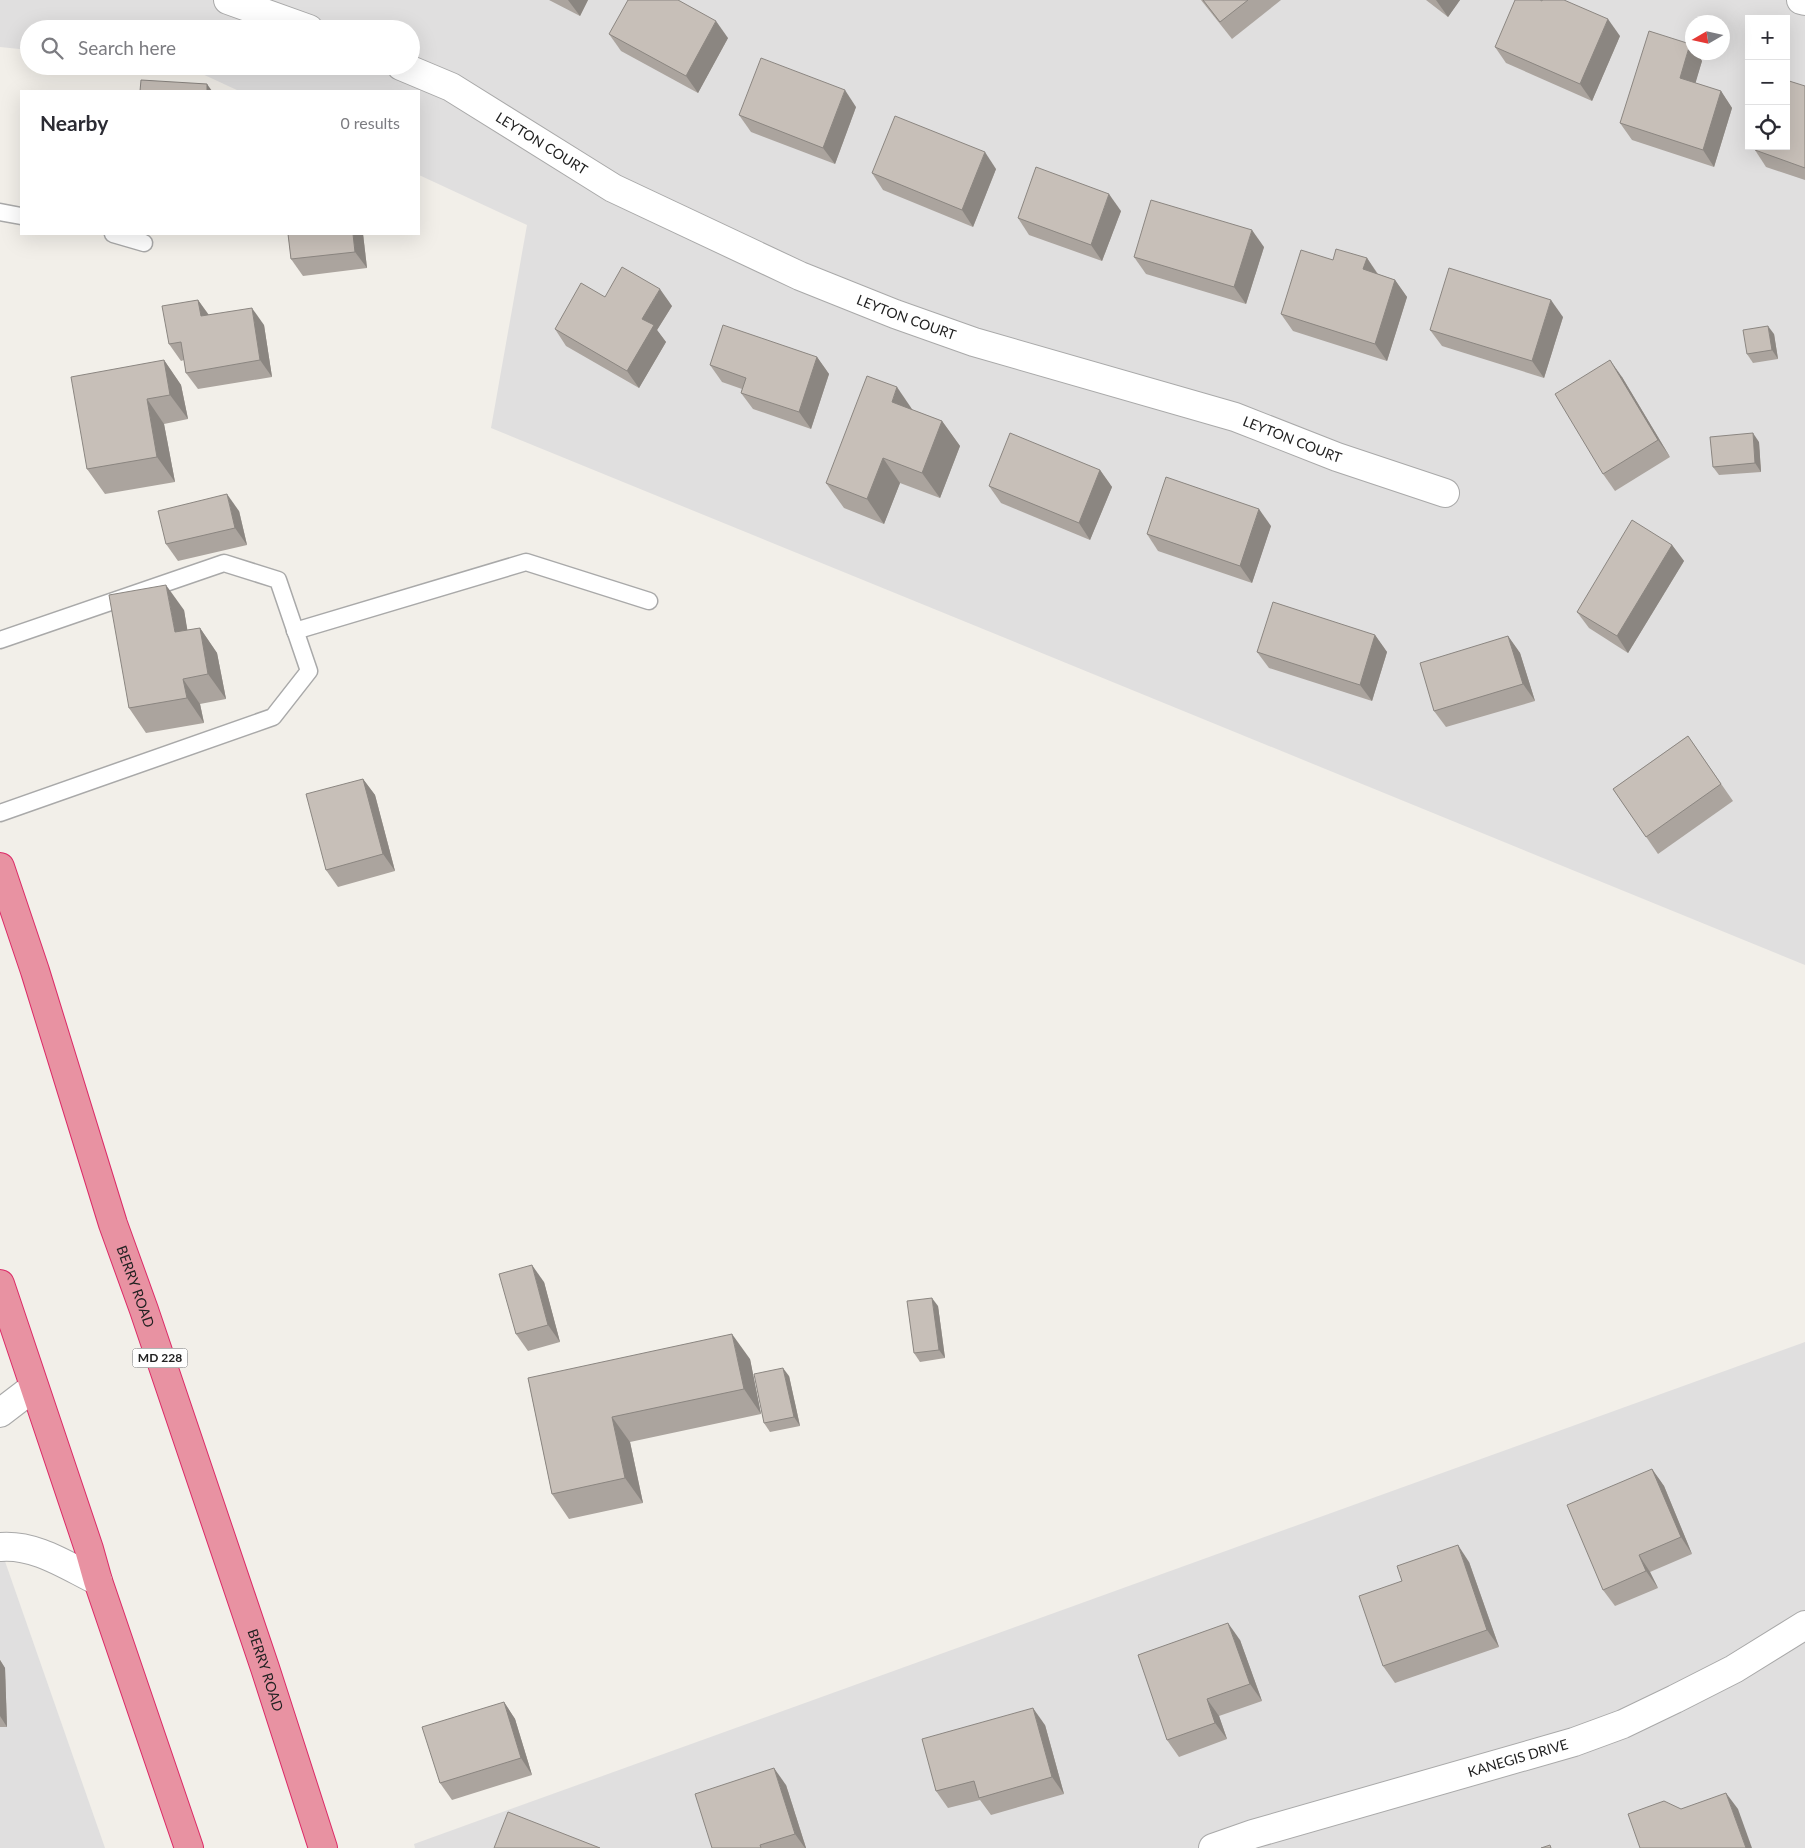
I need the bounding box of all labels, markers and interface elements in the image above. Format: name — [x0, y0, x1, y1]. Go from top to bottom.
north arrow — [1685, 15, 1730, 60]
map controls — [1745, 15, 1790, 150]
button: + — [1745, 15, 1790, 60]
search box — [20, 20, 420, 75]
icon: search — [38, 34, 66, 62]
text: Search here — [78, 36, 176, 59]
button: − — [1745, 60, 1790, 105]
button: locate — [1745, 105, 1790, 150]
street label: LEYTON COURT — [493, 108, 591, 178]
text: Nearby — [40, 110, 108, 135]
text: 0 results — [340, 113, 400, 132]
street label: LEYTON COURT — [854, 291, 959, 343]
street label: LEYTON COURT — [1241, 412, 1345, 466]
street label: BERRY ROAD — [113, 1243, 158, 1330]
road number: MD 228 — [132, 1349, 188, 1368]
street label: BERRY ROAD — [244, 1627, 287, 1713]
street label: KANEGIS DRIVE — [1466, 1735, 1570, 1780]

